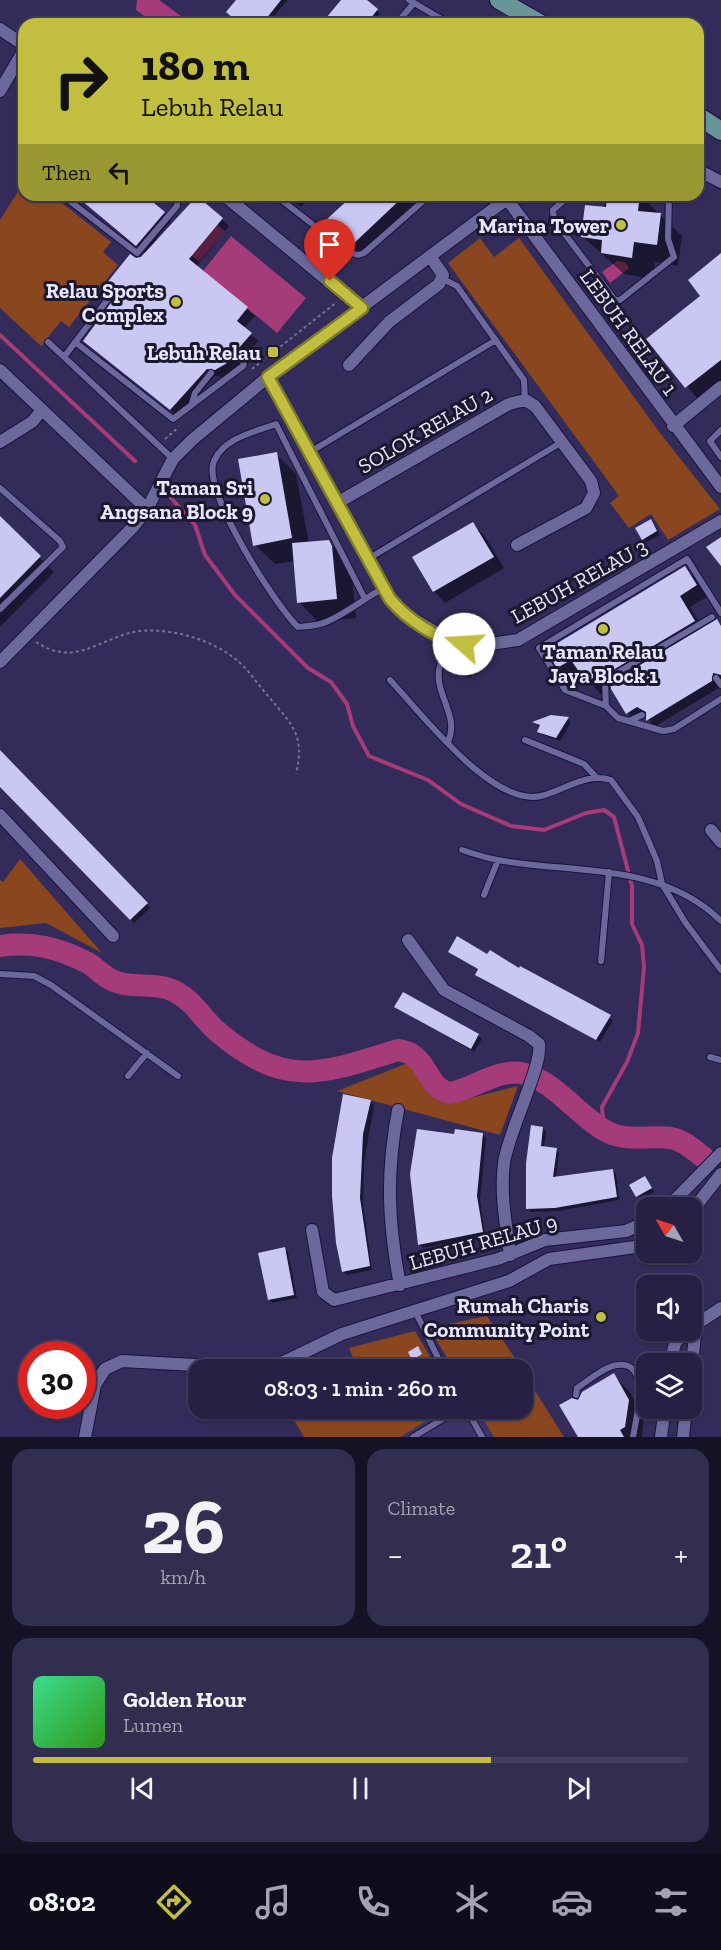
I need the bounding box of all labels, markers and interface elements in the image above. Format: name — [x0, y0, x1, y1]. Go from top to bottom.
text: 180 m — [141, 40, 249, 91]
icon: right — [42, 42, 120, 120]
text: Lebuh Relau — [141, 91, 283, 123]
icon: left — [103, 156, 136, 189]
text: Then — [42, 159, 91, 186]
place label: Marina Tower — [479, 213, 609, 238]
marker: Marina Tower — [614, 218, 628, 232]
pin — [304, 219, 355, 281]
icon: arrive — [313, 228, 346, 261]
street label: LEBUH RELAU 1 — [575, 264, 683, 400]
place label: Relau Sports Complex — [46, 278, 164, 327]
marker: Relau Sports Complex — [169, 295, 183, 309]
place label: Lebuh Relau — [147, 340, 261, 365]
marker: Lebuh Relau — [266, 345, 280, 359]
street label: SOLOK RELAU 2 — [353, 381, 497, 479]
place label: Taman Sri Angsana Block 9 — [100, 475, 253, 524]
marker: Taman Sri Angsana Block 9 — [258, 492, 272, 506]
street label: LEBUH RELAU 3 — [507, 533, 651, 629]
position arrow — [432, 612, 496, 676]
marker: Taman Relau Jaya Block 1 — [596, 622, 610, 636]
place label: Taman Relau Jaya Block 1 — [542, 639, 664, 688]
north arrow — [636, 1197, 702, 1263]
map controls — [636, 1197, 702, 1419]
street label: LEBUH RELAU 9 — [406, 1209, 560, 1275]
button: sound — [636, 1275, 702, 1341]
place label: Rumah Charis Community Point — [424, 1293, 590, 1342]
marker: Rumah Charis Community Point — [594, 1310, 608, 1324]
speed limit sign: 30 — [18, 1341, 96, 1419]
button: layers — [636, 1353, 702, 1419]
text: 08:03 · 1 min · 260 m — [264, 1375, 457, 1402]
text: 26 — [141, 1479, 225, 1573]
text: Climate — [388, 1496, 455, 1520]
text: 21° — [510, 1526, 567, 1580]
text: − — [388, 1535, 403, 1574]
text: + — [674, 1535, 688, 1574]
text: km/h — [160, 1565, 206, 1589]
text: Golden Hour — [123, 1686, 247, 1713]
text: Lumen — [123, 1713, 183, 1737]
icon: previous — [126, 1772, 159, 1805]
icon: pause — [344, 1772, 377, 1805]
icon: next — [562, 1772, 595, 1805]
icon: directions — [153, 1881, 195, 1923]
icon: music — [252, 1881, 294, 1923]
icon: phone — [352, 1881, 394, 1923]
icon: climate — [451, 1881, 493, 1923]
icon: car — [551, 1881, 593, 1923]
icon: filters — [650, 1881, 692, 1923]
text: 08:02 — [29, 1886, 96, 1918]

